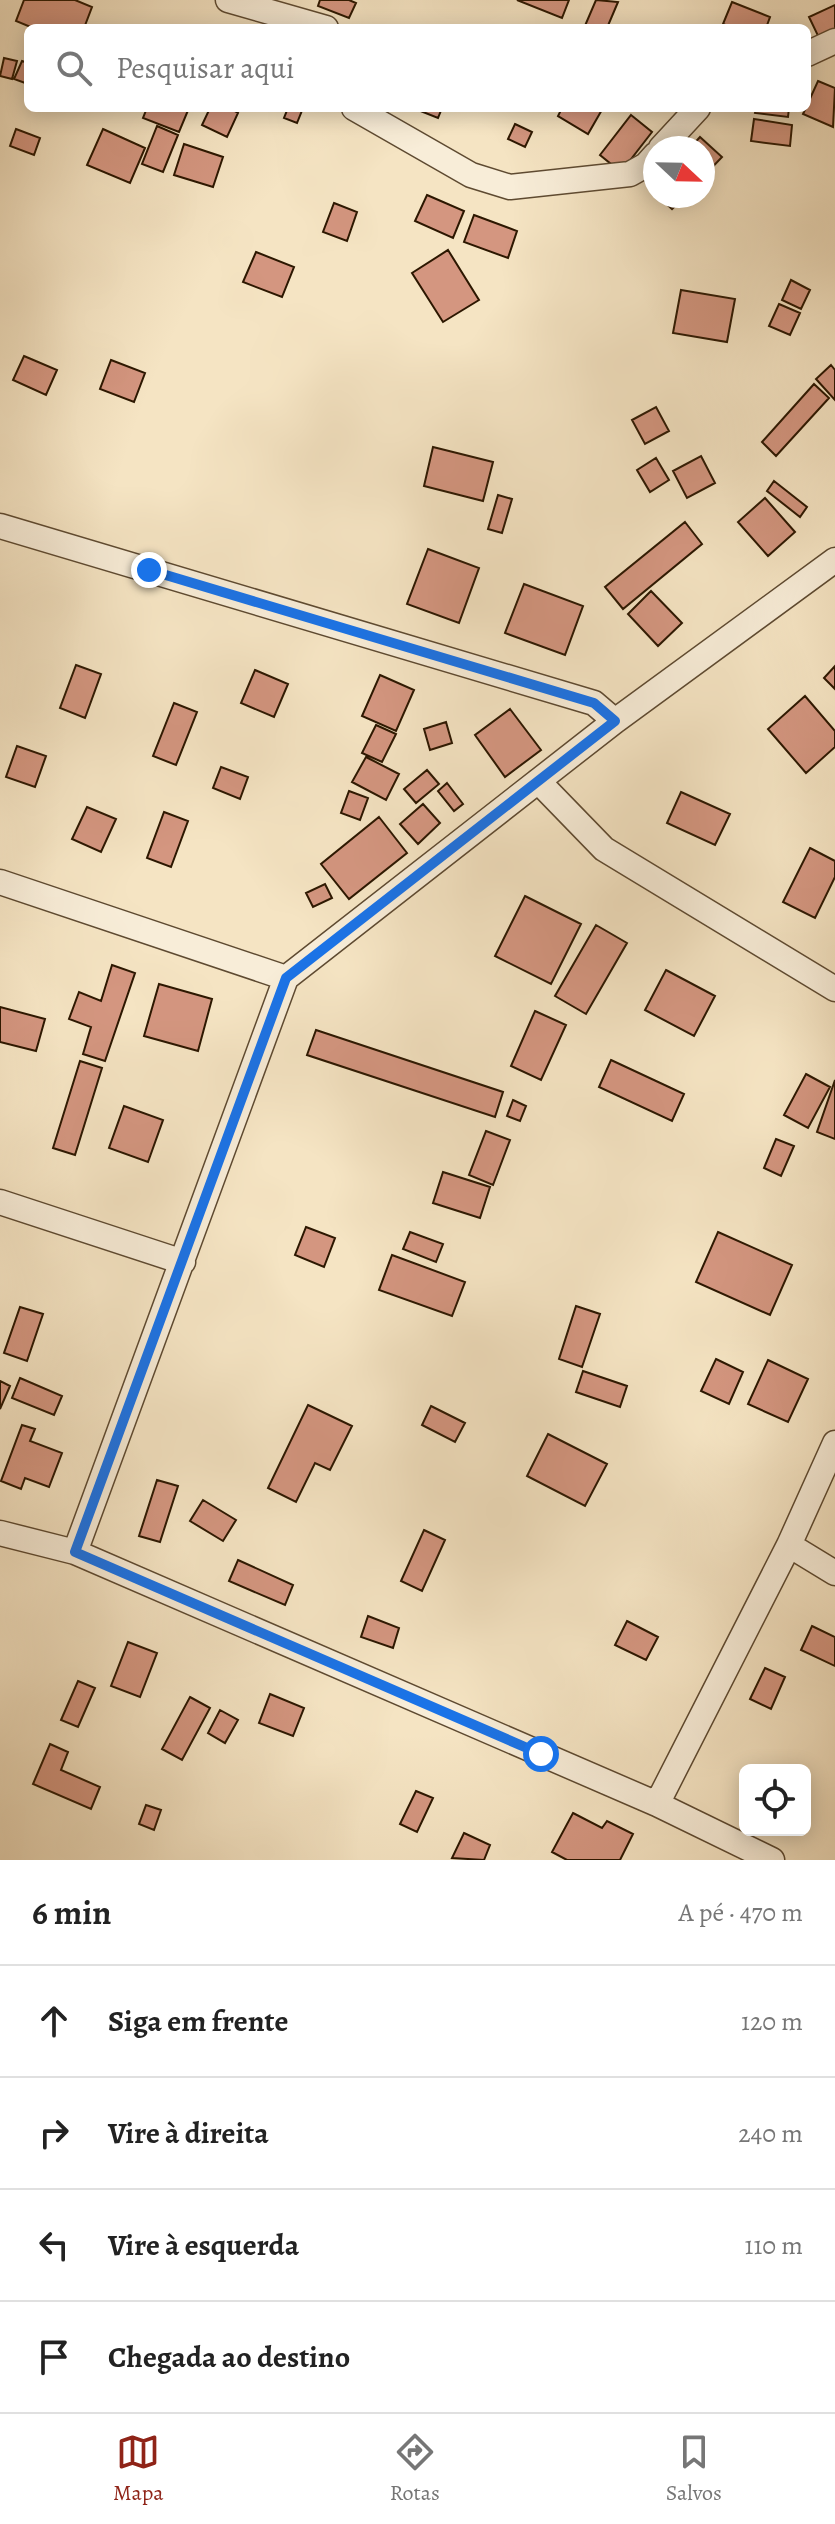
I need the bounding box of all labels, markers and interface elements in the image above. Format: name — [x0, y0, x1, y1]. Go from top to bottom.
search box — [24, 24, 811, 112]
icon: search — [52, 46, 96, 90]
text: Pesquisar aqui — [116, 48, 294, 88]
north arrow — [643, 136, 715, 208]
route end — [131, 552, 167, 588]
route start — [523, 1736, 559, 1772]
map controls — [739, 1764, 811, 1836]
button: locate — [739, 1764, 811, 1836]
text: 6 min — [32, 1889, 111, 1936]
text: A pé · 470 m — [679, 1895, 803, 1930]
icon: ahead — [32, 1999, 76, 2043]
text: Siga em frente — [108, 2001, 288, 2041]
text: 120 m — [741, 2004, 803, 2039]
icon: right — [32, 2111, 76, 2155]
text: Vire à direita — [108, 2113, 269, 2153]
text: 240 m — [738, 2116, 803, 2151]
icon: left — [32, 2223, 76, 2267]
text: Vire à esquerda — [108, 2225, 299, 2265]
text: 110 m — [745, 2228, 803, 2263]
icon: arrive — [32, 2335, 76, 2379]
text: Chegada ao destino — [108, 2337, 350, 2377]
tab: Mapa — [113, 2430, 164, 2508]
tab: Rotas — [390, 2430, 440, 2508]
tab: Salvos — [666, 2430, 722, 2508]

